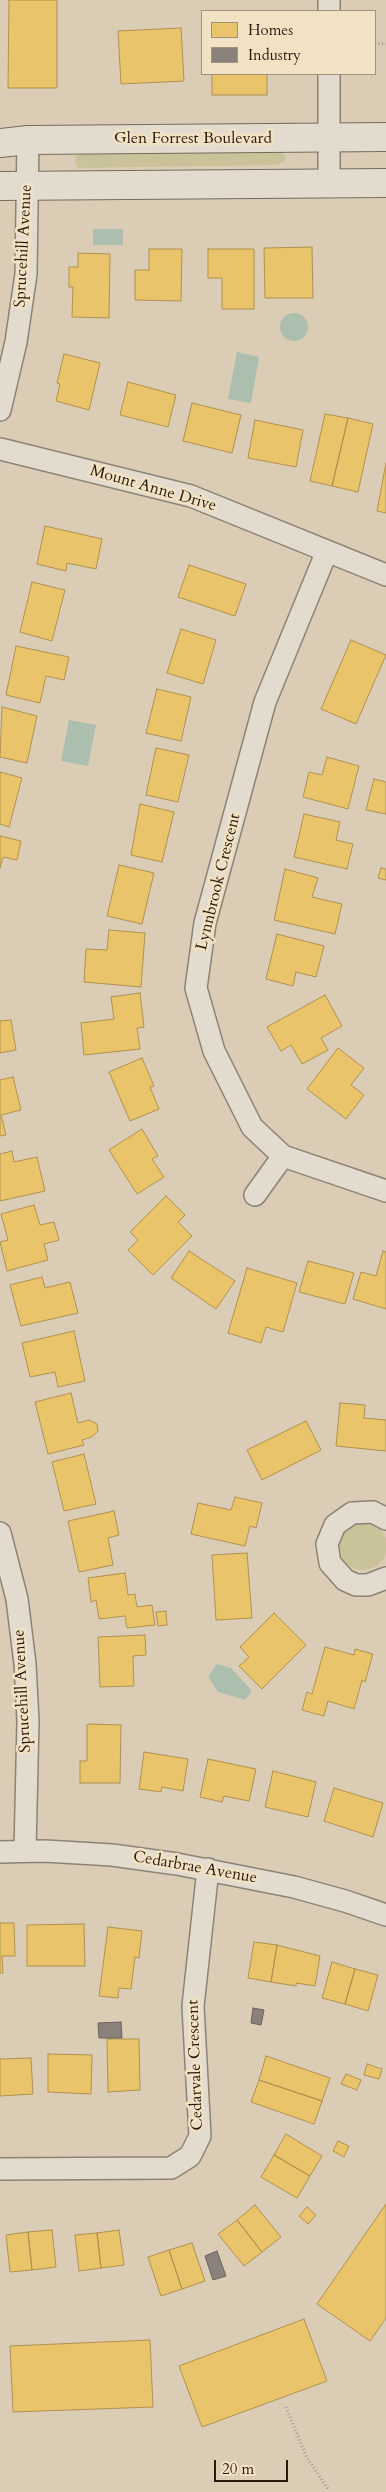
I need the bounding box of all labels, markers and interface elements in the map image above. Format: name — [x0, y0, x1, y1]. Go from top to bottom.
legend — [201, 10, 376, 75]
text: Homes — [248, 20, 293, 40]
text: Industry — [248, 45, 301, 65]
street label: Glen Forrest Boulevard — [114, 129, 272, 149]
street label: Sprucehill Avenue — [11, 184, 37, 308]
street label: Mount Anne Drive — [88, 462, 218, 516]
street label: Lynnbrook Crescent — [193, 812, 245, 952]
street label: Sprucehill Avenue — [10, 1629, 36, 1753]
street label: Cedarbrae Avenue — [132, 1848, 258, 1888]
street label: Cedarvale Crescent — [184, 1999, 208, 2131]
scale bar — [216, 2450, 290, 2482]
text: 20 m — [222, 2459, 254, 2479]

